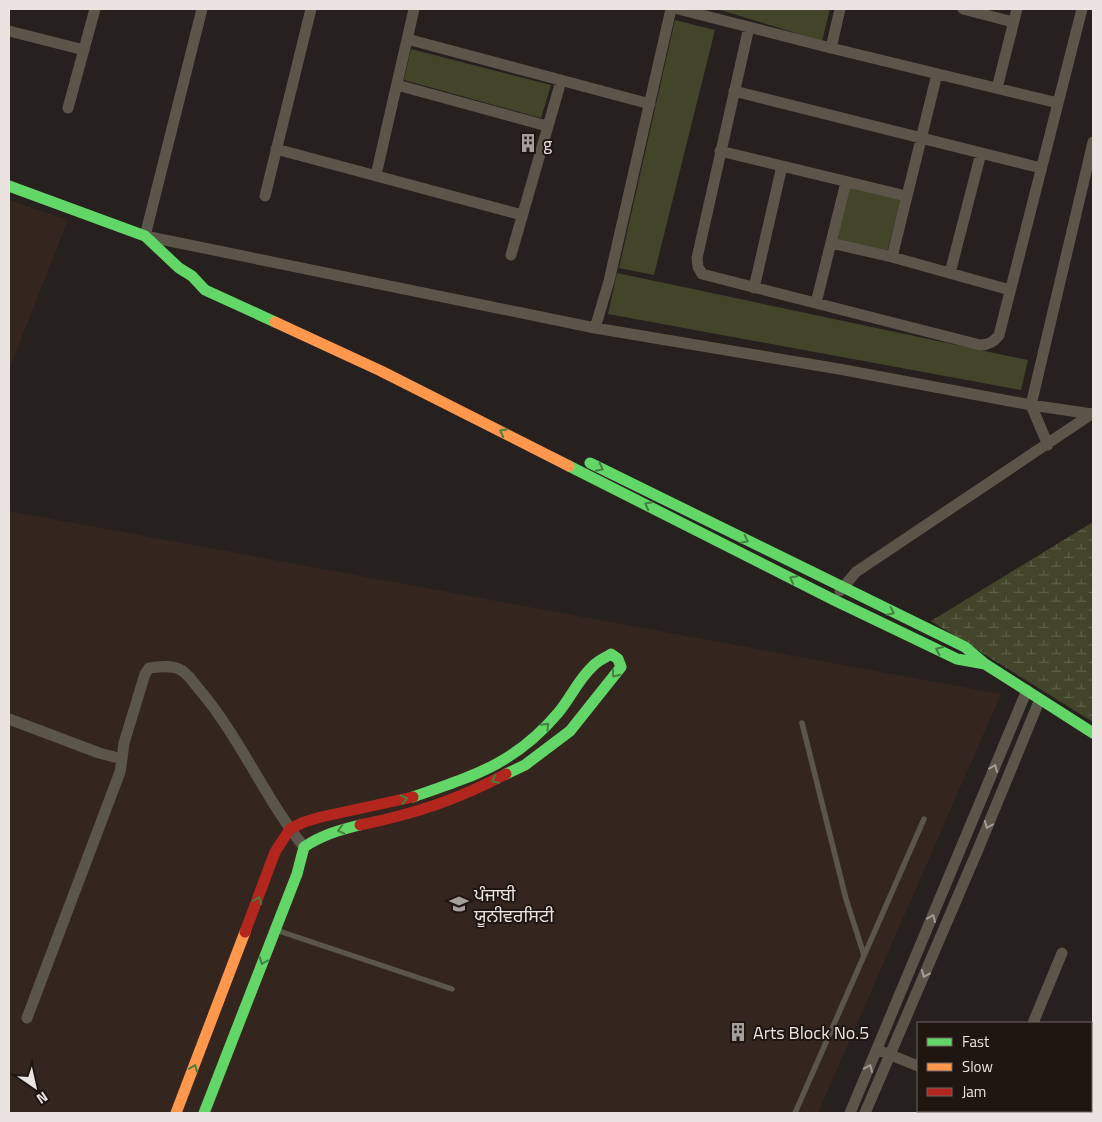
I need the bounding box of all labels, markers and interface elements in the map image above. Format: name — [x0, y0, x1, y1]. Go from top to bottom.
place label: g — [543, 130, 552, 157]
building icon: g — [517, 132, 539, 154]
one-way arrow — [500, 428, 509, 438]
one-way arrow — [595, 462, 604, 472]
one-way arrow — [644, 501, 653, 511]
one-way arrow — [740, 534, 749, 544]
one-way arrow — [789, 575, 798, 585]
one-way arrow — [886, 606, 895, 616]
one-way arrow — [935, 646, 944, 656]
one-way arrow — [612, 668, 621, 678]
one-way arrow — [540, 722, 549, 731]
one-way arrow — [988, 764, 999, 773]
one-way arrow — [491, 774, 500, 784]
one-way arrow — [400, 794, 409, 805]
one-way arrow — [984, 820, 995, 829]
one-way arrow — [336, 824, 345, 835]
place label: ਪੰਜਾਬੀ ਯੂਨੀਵਰਸਿਟੀ — [473, 881, 554, 929]
school or university icon: ਪੰਜਾਬੀ ਯੂਨੀਵਰਸਿਟੀ — [448, 893, 470, 915]
one-way arrow — [252, 896, 262, 904]
one-way arrow — [926, 915, 936, 923]
one-way arrow — [259, 956, 269, 965]
one-way arrow — [920, 969, 931, 978]
place label: Arts Block No.5 — [753, 1019, 869, 1046]
building icon: Arts Block No.5 — [727, 1021, 749, 1043]
legend — [917, 1022, 1092, 1112]
text: Fast — [962, 1030, 990, 1053]
text: Slow — [962, 1055, 993, 1078]
north arrow — [10, 1062, 60, 1112]
one-way arrow — [187, 1064, 198, 1073]
one-way arrow — [863, 1064, 873, 1073]
text: Jam — [962, 1080, 986, 1103]
text: N — [33, 1087, 52, 1110]

